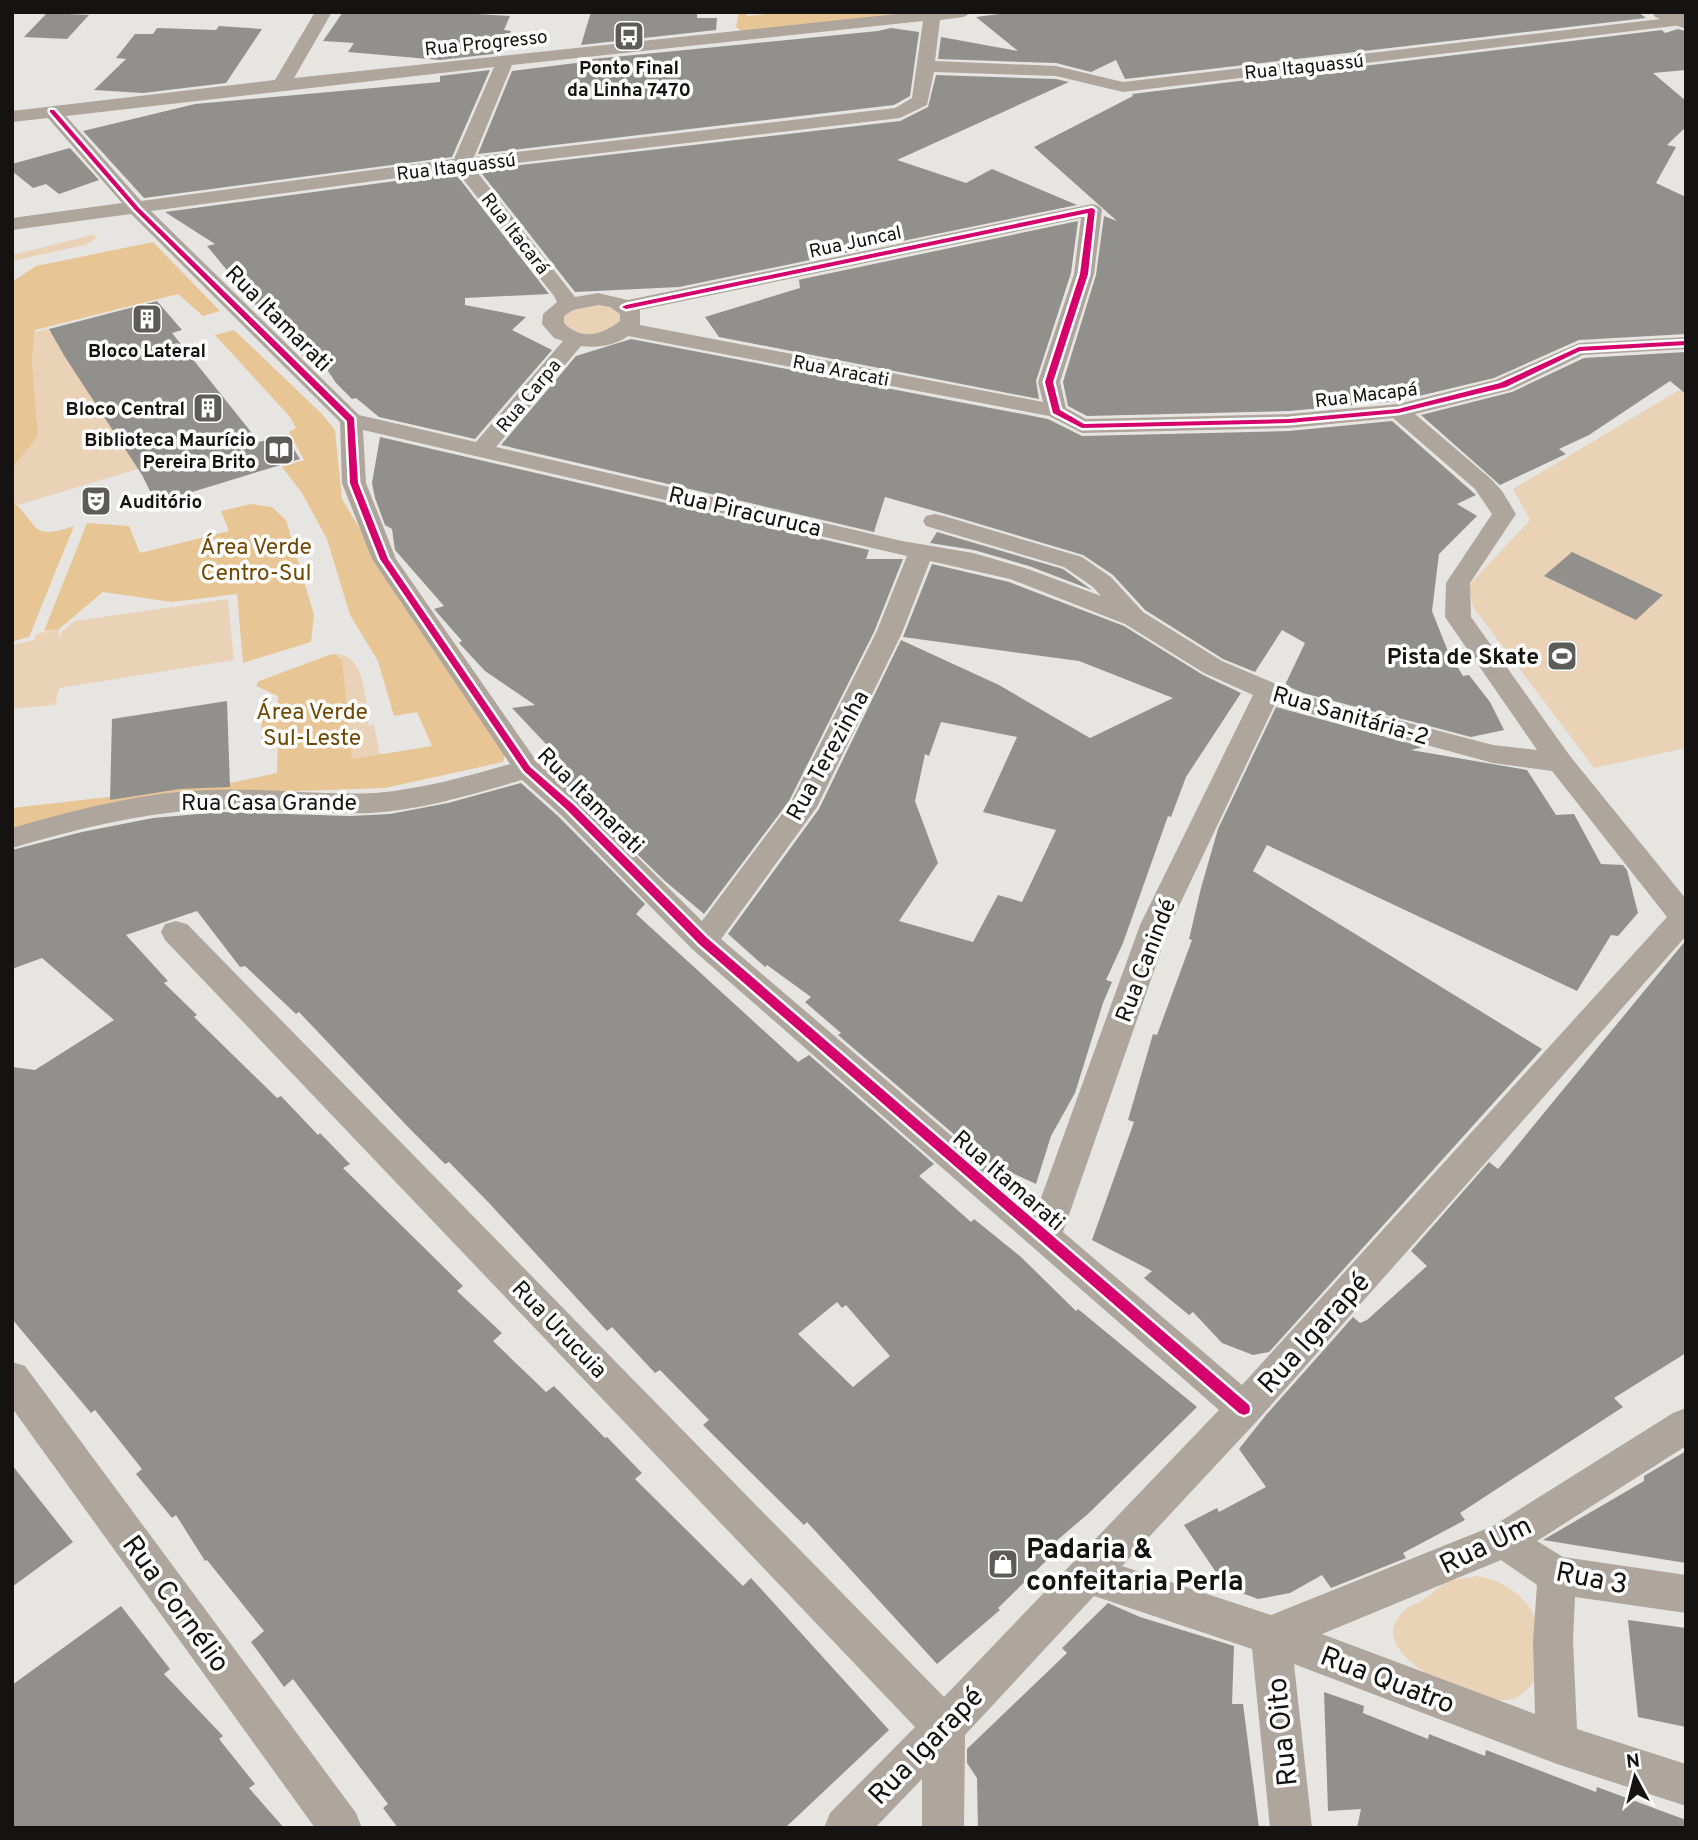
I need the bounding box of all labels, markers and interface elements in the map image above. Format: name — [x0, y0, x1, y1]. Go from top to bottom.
bus stop icon: Ponto Final da Linha 7470 — [612, 19, 646, 53]
street label: Rua Progresso — [424, 26, 549, 62]
street label: Rua Itaguassú — [1243, 50, 1365, 86]
place label: Ponto Final da Linha 7470 — [567, 57, 691, 103]
street label: Rua Itaguassú — [395, 149, 517, 187]
street label: Rua Itacará — [475, 189, 554, 280]
street label: Rua Juncal — [807, 221, 904, 264]
street label: Rua Itamarati — [218, 260, 337, 379]
building icon: Bloco Lateral — [130, 302, 164, 336]
place label: Bloco Lateral — [88, 340, 206, 364]
street label: Rua Aracati — [790, 351, 891, 393]
street label: Rua Carpa — [492, 355, 567, 438]
street label: Rua Macapá — [1314, 378, 1419, 414]
building icon: Bloco Central — [191, 391, 225, 425]
place label: Bloco Central — [66, 398, 185, 422]
place label: Biblioteca Maurício Pereira Brito — [84, 429, 256, 475]
library icon: Biblioteca Maurício Pereira Brito — [262, 433, 296, 467]
street label: Rua Piracuruca — [665, 482, 824, 545]
theatre icon: Auditório — [79, 484, 113, 518]
place label: Auditório — [119, 491, 202, 515]
park label: Área Verde Centro-Sul — [200, 533, 312, 589]
sports icon: Pista de Skate — [1545, 639, 1579, 673]
place label: Pista de Skate — [1387, 644, 1539, 673]
street label: Rua Sanitária-2 — [1269, 681, 1432, 754]
street label: Rua Terezinha — [781, 686, 877, 827]
park label: Área Verde Sul-Leste — [256, 698, 368, 754]
street label: Rua Itamarati — [530, 742, 649, 861]
street label: Rua Casa Grande — [181, 790, 357, 819]
street label: Rua Canindé — [1110, 895, 1184, 1027]
street label: Rua Itamarati — [945, 1125, 1069, 1239]
street label: Rua Igarapé — [1251, 1266, 1379, 1402]
street label: Rua Urucuia — [504, 1276, 612, 1386]
street label: Rua Um — [1434, 1509, 1538, 1584]
street label: Rua Cornélio — [113, 1529, 237, 1681]
place label: Padaria & confeitaria Perla — [1026, 1533, 1244, 1601]
shop icon: Padaria & confeitaria Perla — [986, 1547, 1020, 1581]
street label: Rua 3 — [1552, 1555, 1630, 1605]
street label: Rua Quatro — [1314, 1640, 1459, 1724]
street label: Rua Oito — [1260, 1676, 1308, 1788]
street label: Rua Igarapé — [862, 1680, 993, 1814]
north arrow — [1600, 1742, 1670, 1812]
text: N — [1625, 1749, 1641, 1775]

